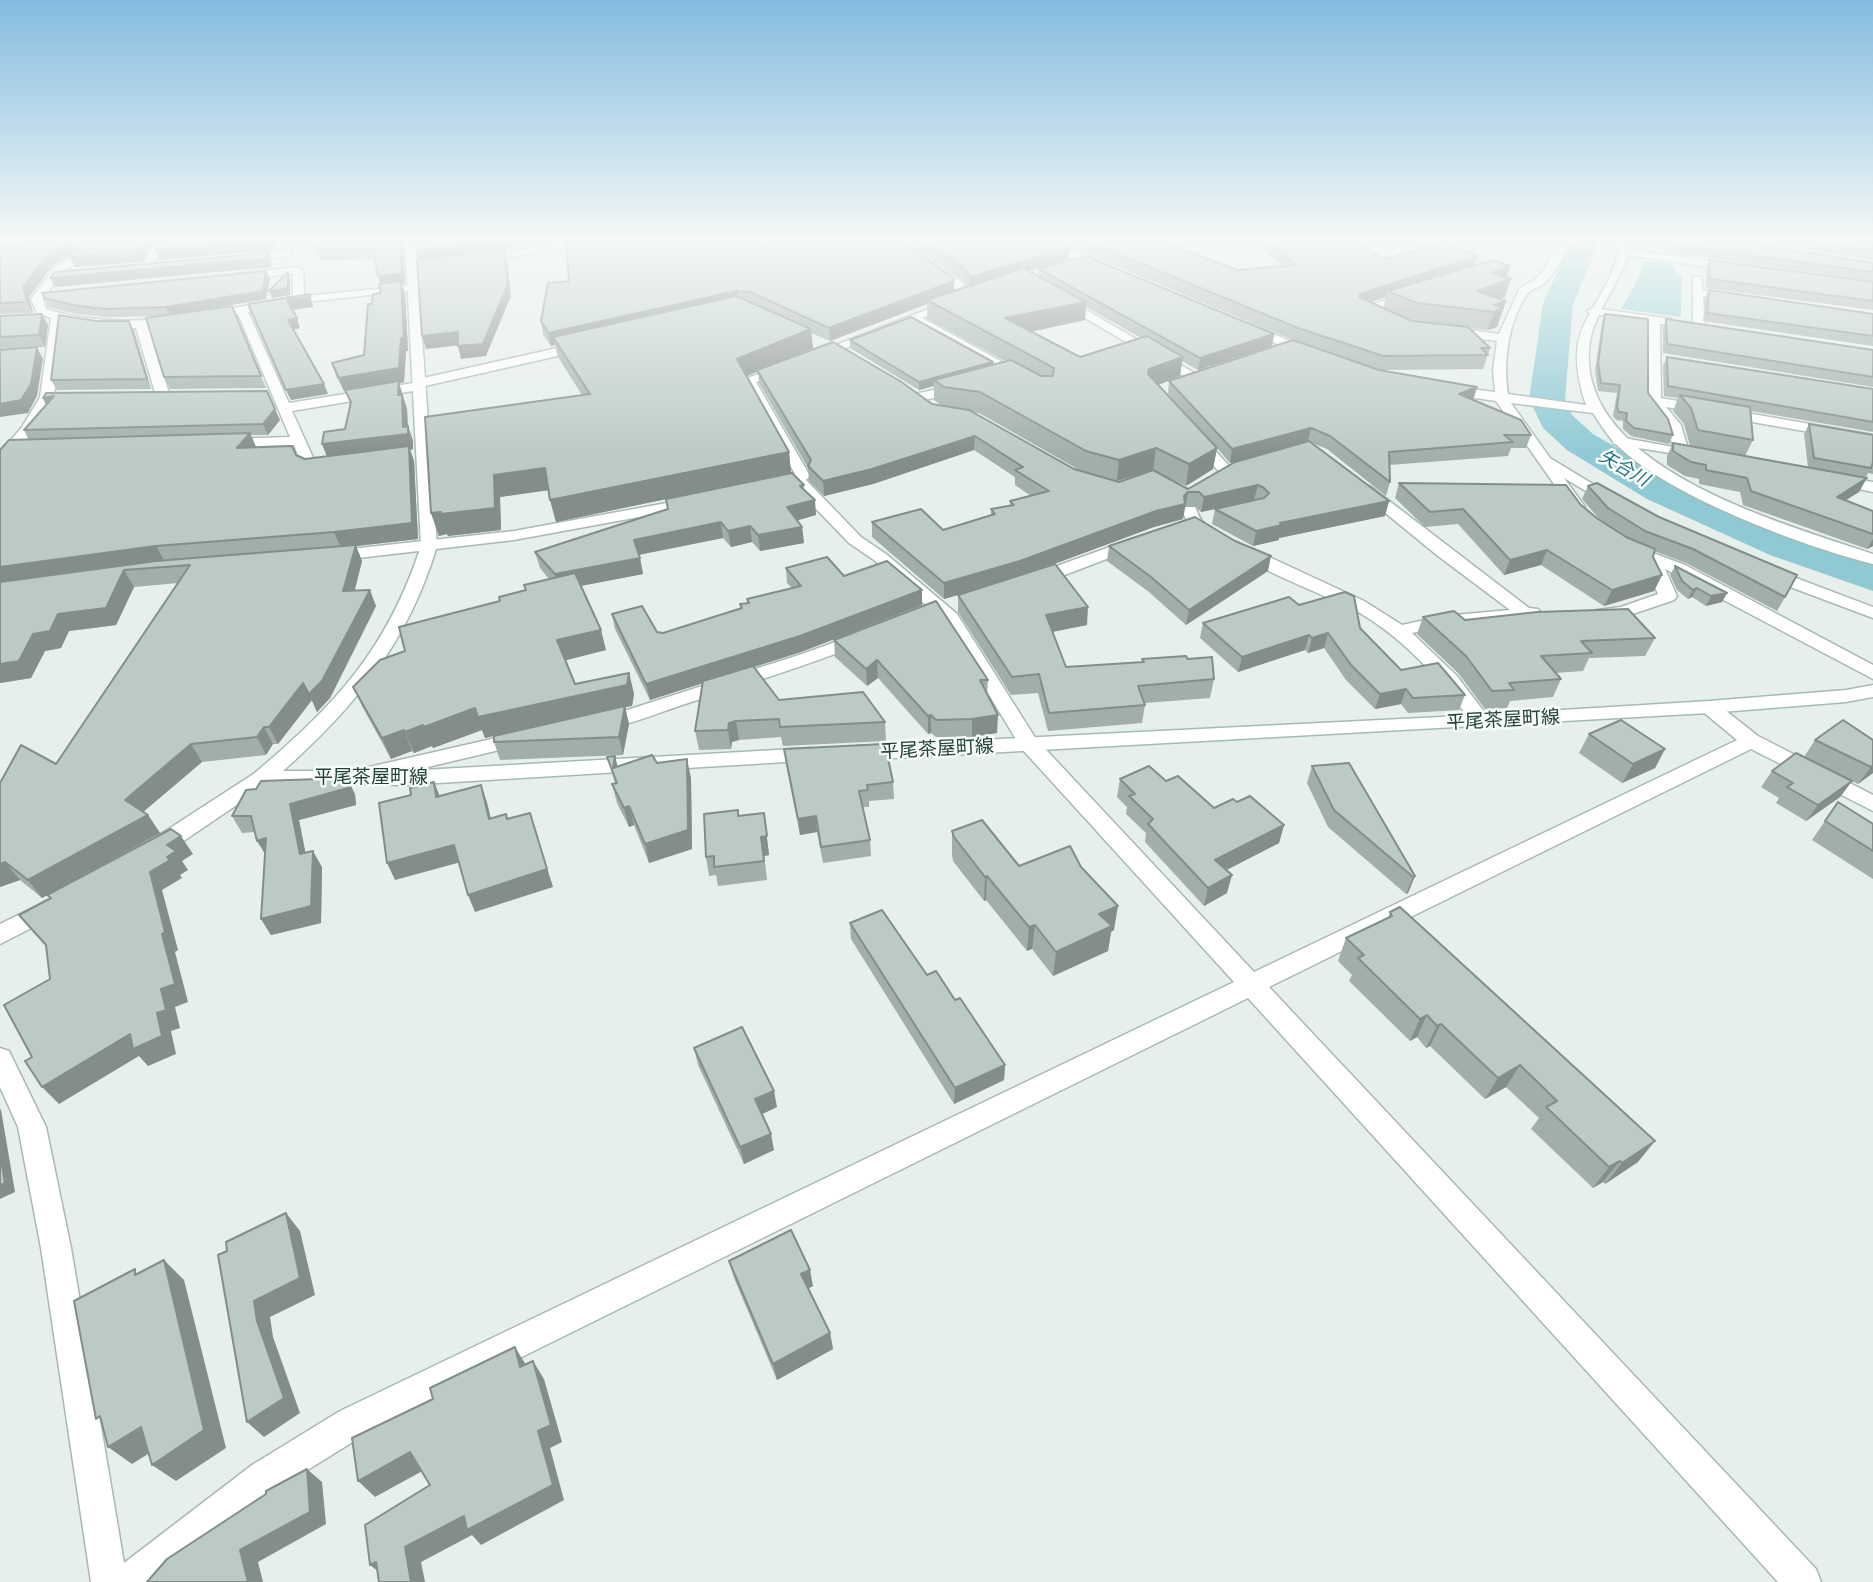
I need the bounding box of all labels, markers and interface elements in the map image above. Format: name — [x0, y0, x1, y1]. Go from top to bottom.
water label: 矢合川 — [1595, 445, 1653, 491]
street label: 平尾茶屋町線 — [1445, 706, 1561, 734]
street label: 平尾茶屋町線 — [879, 735, 995, 763]
street label: 平尾茶屋町線 — [314, 766, 428, 788]

